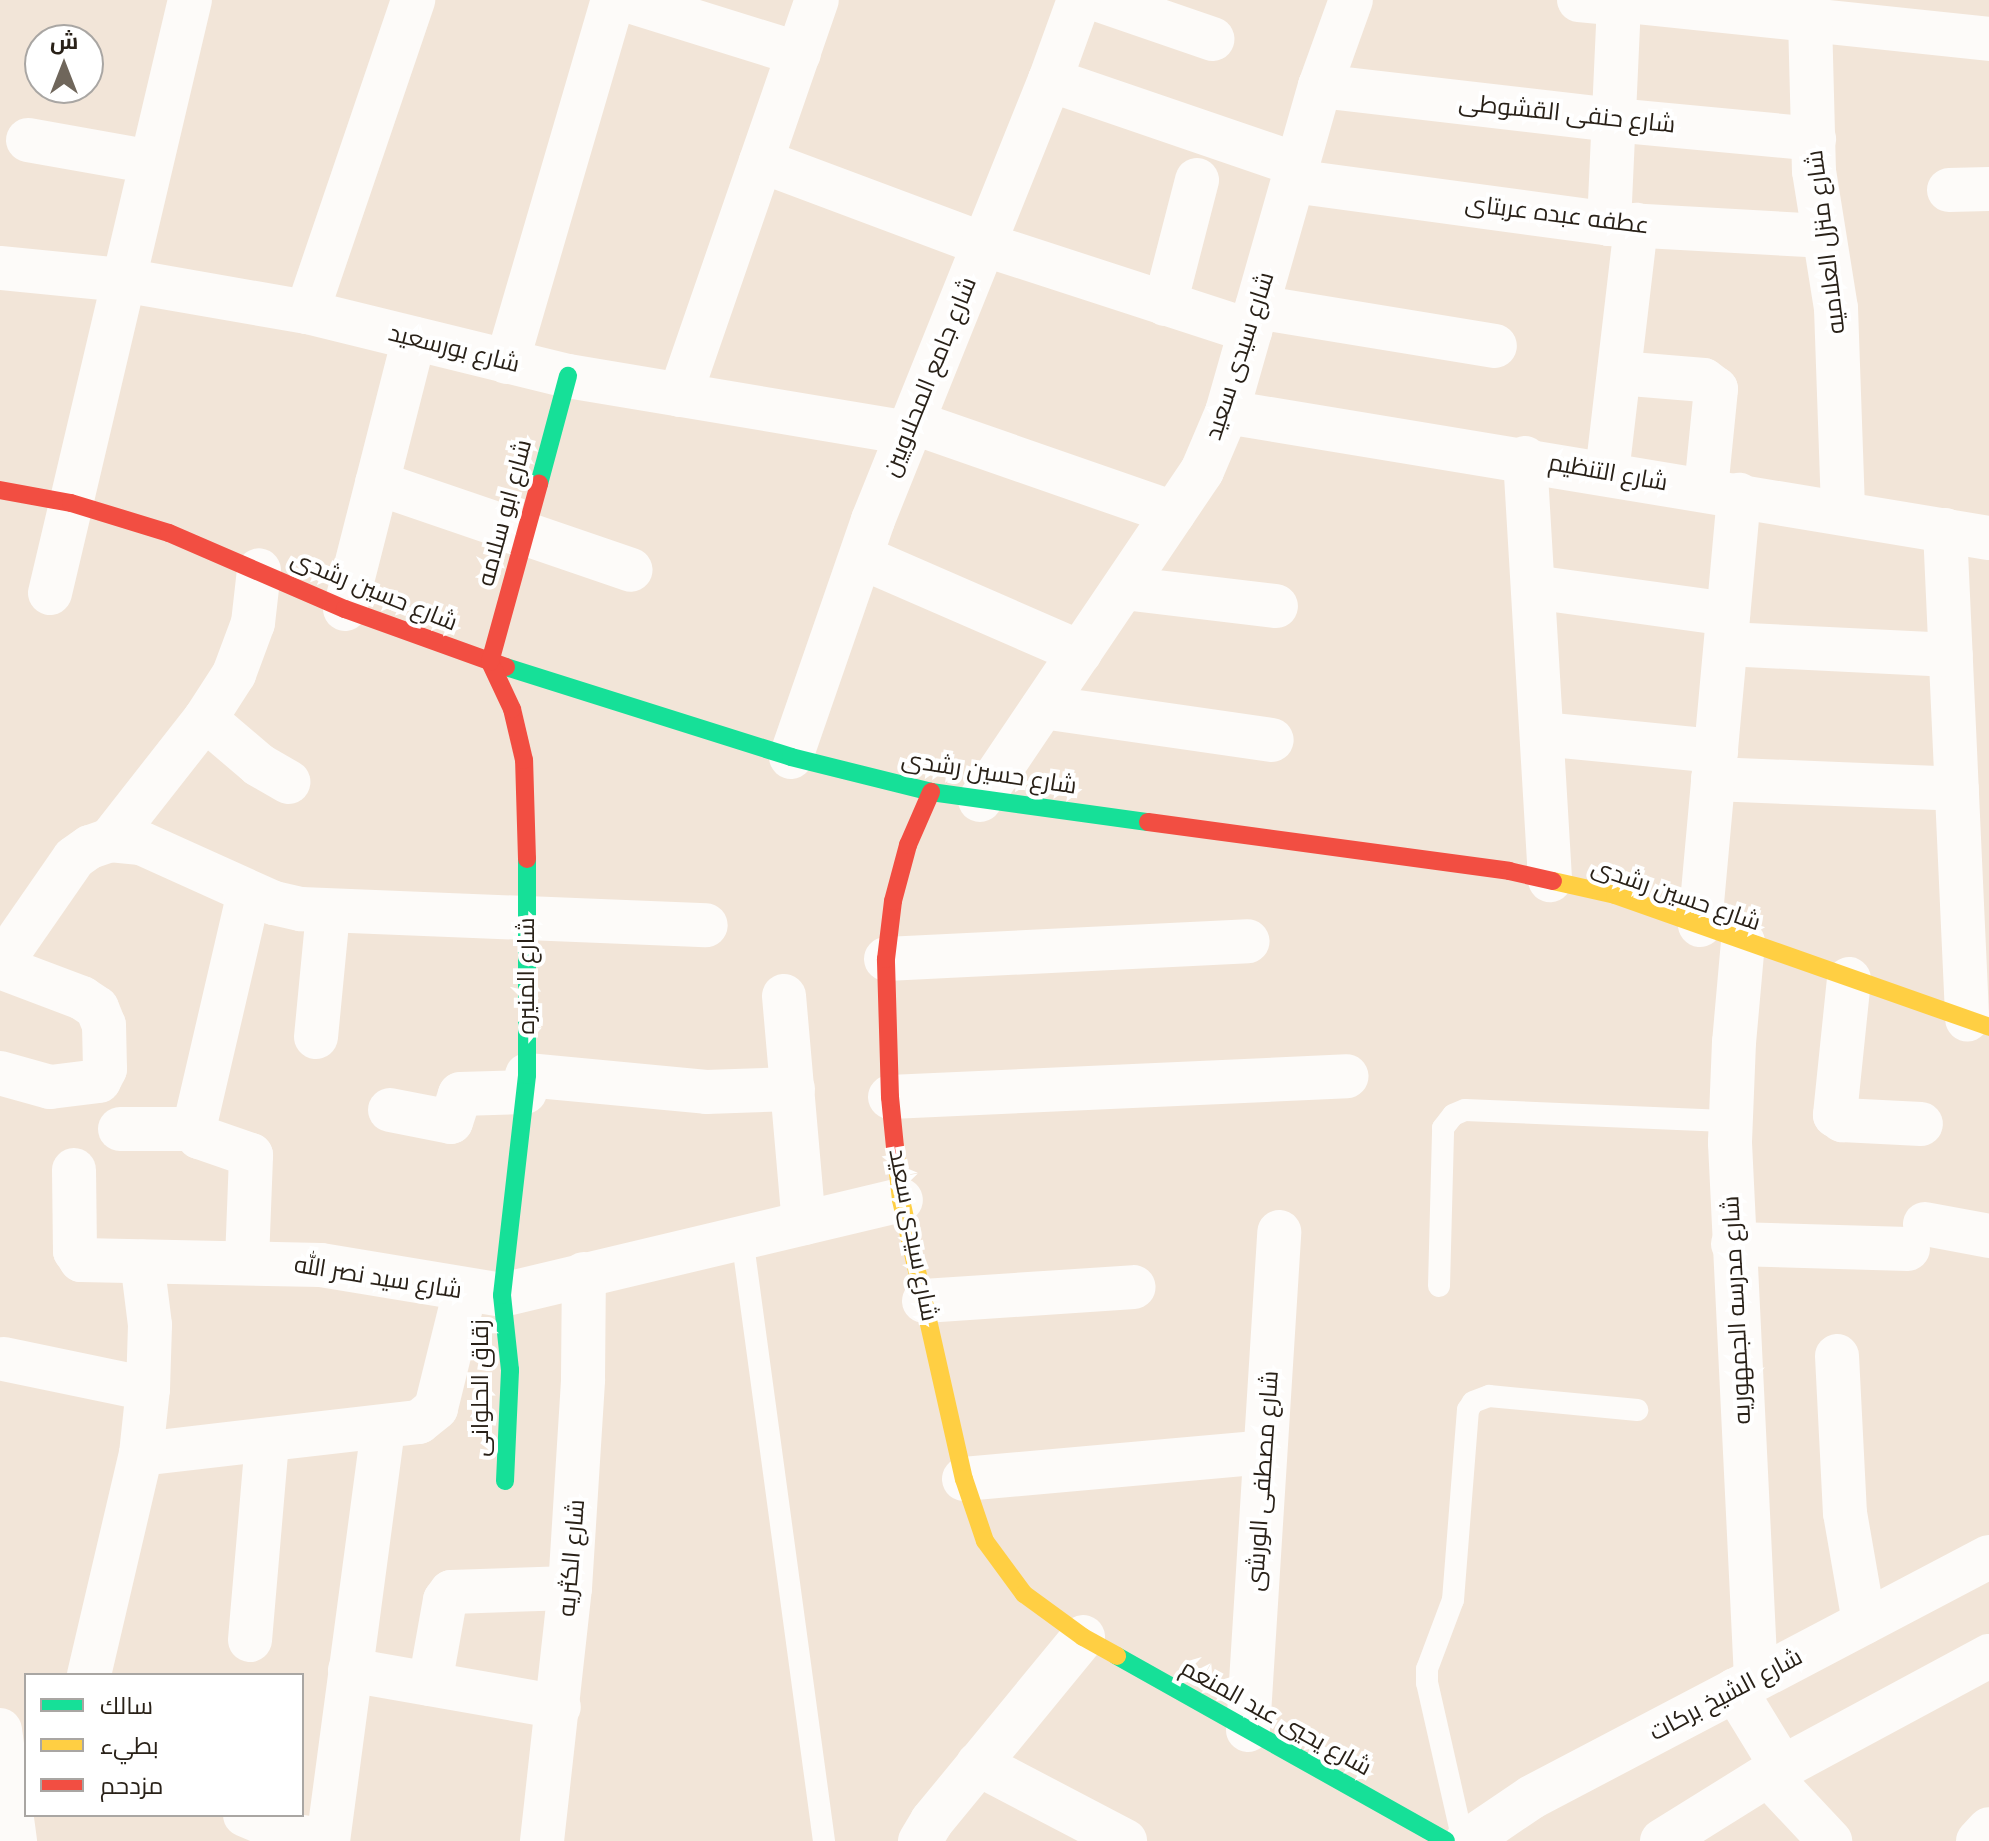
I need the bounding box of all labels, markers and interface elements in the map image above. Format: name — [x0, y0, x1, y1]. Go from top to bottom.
north arrow — [24, 24, 104, 104]
text: ش — [50, 29, 78, 54]
street label: شارع حنفى القشوطى — [1457, 88, 1677, 140]
street label: شارع منزل العلاميه — [1800, 148, 1852, 336]
street label: عطفه عبده عربتاى — [1463, 189, 1651, 241]
street label: شارع سيدى سعيد — [1199, 268, 1281, 444]
street label: شارع جامع المحلاويين — [877, 273, 983, 481]
street label: شارع بورسعيد — [385, 319, 523, 379]
street label: شارع ابو سلامه — [472, 437, 538, 589]
street label: شارع التنظيم — [1546, 448, 1670, 498]
street label: شارع حسين رشدى — [287, 545, 461, 637]
street label: شارع حسين رشدى — [899, 745, 1079, 801]
street label: شارع حسين رشدى — [1588, 853, 1764, 937]
street label: شارع المنيره — [513, 917, 541, 1035]
street label: شارع سيدى سعيد — [882, 1146, 944, 1324]
street label: شارع مدرسه الجمهوريه — [1717, 1195, 1757, 1425]
street label: شارع سيد نصر الله — [292, 1251, 464, 1305]
street label: زقاق الحلوانى — [467, 1319, 495, 1457]
street label: شارع مصطفى الورشى — [1241, 1370, 1285, 1592]
street label: شارع الكثريه — [553, 1498, 591, 1618]
street label: شارع الشيخ بركات — [1645, 1643, 1807, 1747]
street label: شارع يحيي عبد المنعم — [1176, 1654, 1376, 1782]
legend — [24, 1673, 304, 1817]
text: سالك — [100, 1692, 153, 1720]
text: بطيء — [100, 1732, 159, 1760]
text: مزدحم — [100, 1772, 163, 1800]

